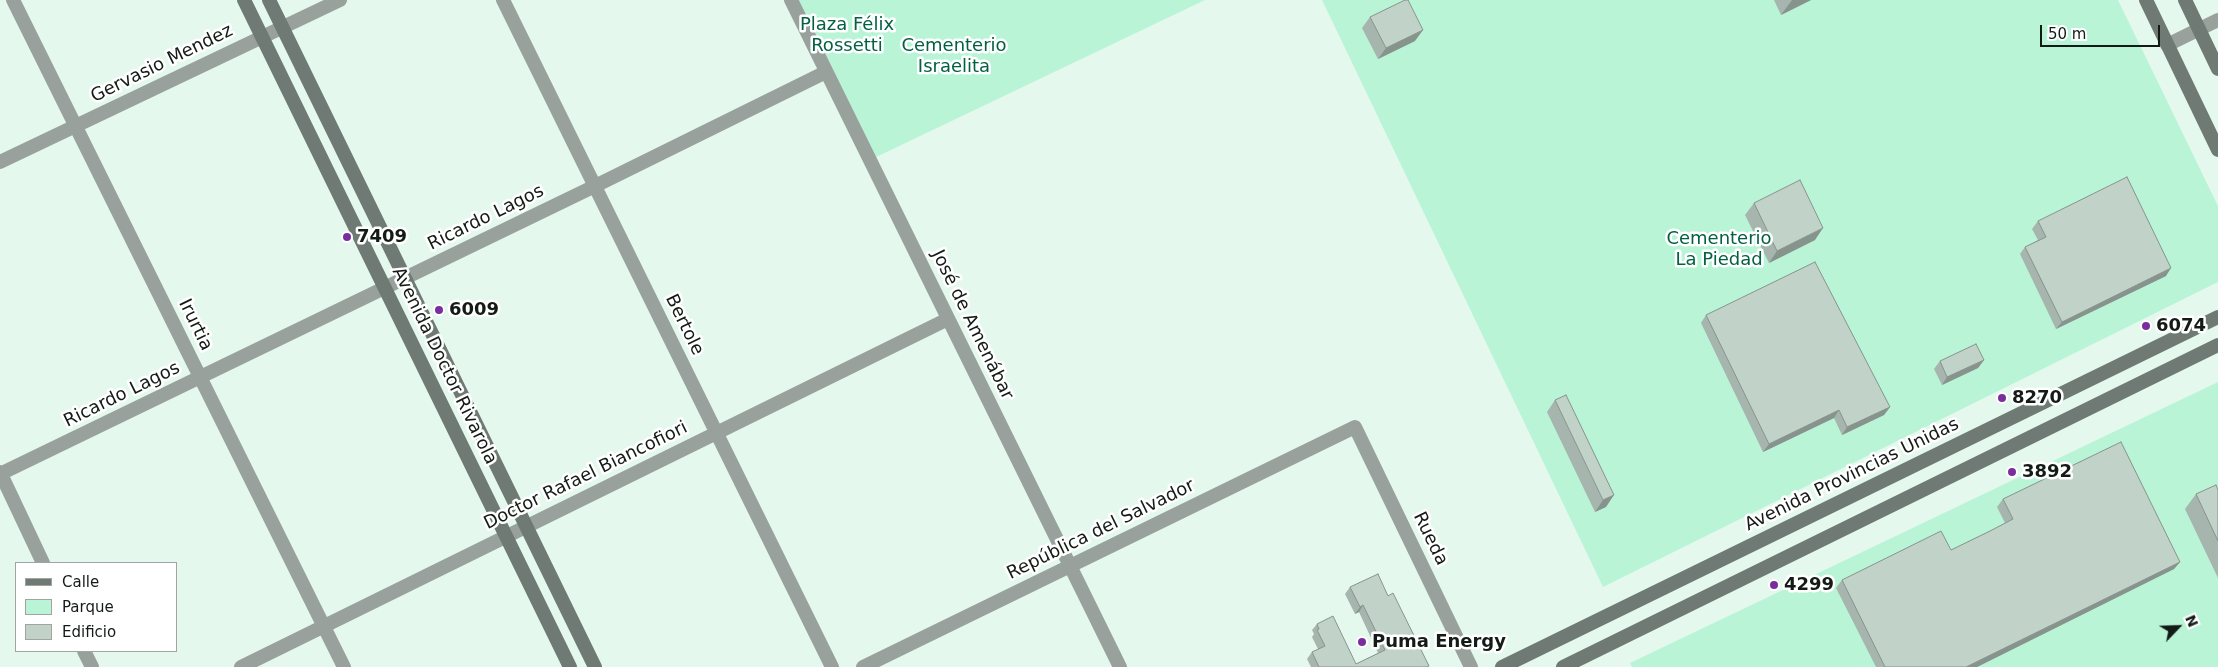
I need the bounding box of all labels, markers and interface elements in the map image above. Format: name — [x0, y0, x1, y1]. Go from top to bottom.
park label: Plaza Félix Rossetti — [800, 14, 894, 56]
scale bar — [2043, 15, 2163, 47]
street label: Gervasio Mendez — [88, 20, 236, 108]
text: 50 m — [2048, 25, 2086, 43]
park label: Cementerio Israelita — [901, 35, 1007, 78]
street label: Ricardo Lagos — [424, 181, 548, 255]
place label: 7409 — [357, 226, 407, 248]
park label: Cementerio La Piedad — [1666, 228, 1772, 270]
marker: 7409 — [341, 231, 353, 243]
street label: José de Amenábar — [926, 247, 1018, 403]
street label: Avenida Doctor Rivarola — [387, 264, 501, 468]
street label: Bertole — [660, 291, 708, 359]
street label: Irurtia — [173, 296, 217, 354]
place label: 6009 — [449, 299, 499, 321]
marker: 6009 — [433, 304, 445, 316]
place label: 6074 — [2156, 315, 2206, 337]
marker: 6074 — [2140, 320, 2152, 332]
street label: Ricardo Lagos — [60, 358, 184, 432]
place label: 8270 — [2012, 387, 2062, 409]
marker: 8270 — [1996, 392, 2008, 404]
street label: Avenida Provincias Unidas — [1741, 414, 1963, 536]
street label: Doctor Rafael Biancofiori — [481, 417, 691, 535]
place label: 3892 — [2022, 461, 2072, 483]
marker: 3892 — [2006, 466, 2018, 478]
street label: República del Salvador — [1004, 475, 1198, 585]
street label: Rueda — [1408, 509, 1452, 569]
legend — [15, 562, 178, 652]
text: Calle — [62, 573, 99, 591]
place label: 4299 — [1784, 574, 1834, 596]
marker: 4299 — [1768, 579, 1780, 591]
text: Parque — [62, 598, 114, 616]
north arrow — [2153, 602, 2203, 652]
text: N — [2182, 612, 2201, 630]
text: Edificio — [62, 623, 116, 641]
place label: Puma Energy — [1372, 631, 1506, 653]
marker: Puma Energy — [1356, 636, 1368, 648]

